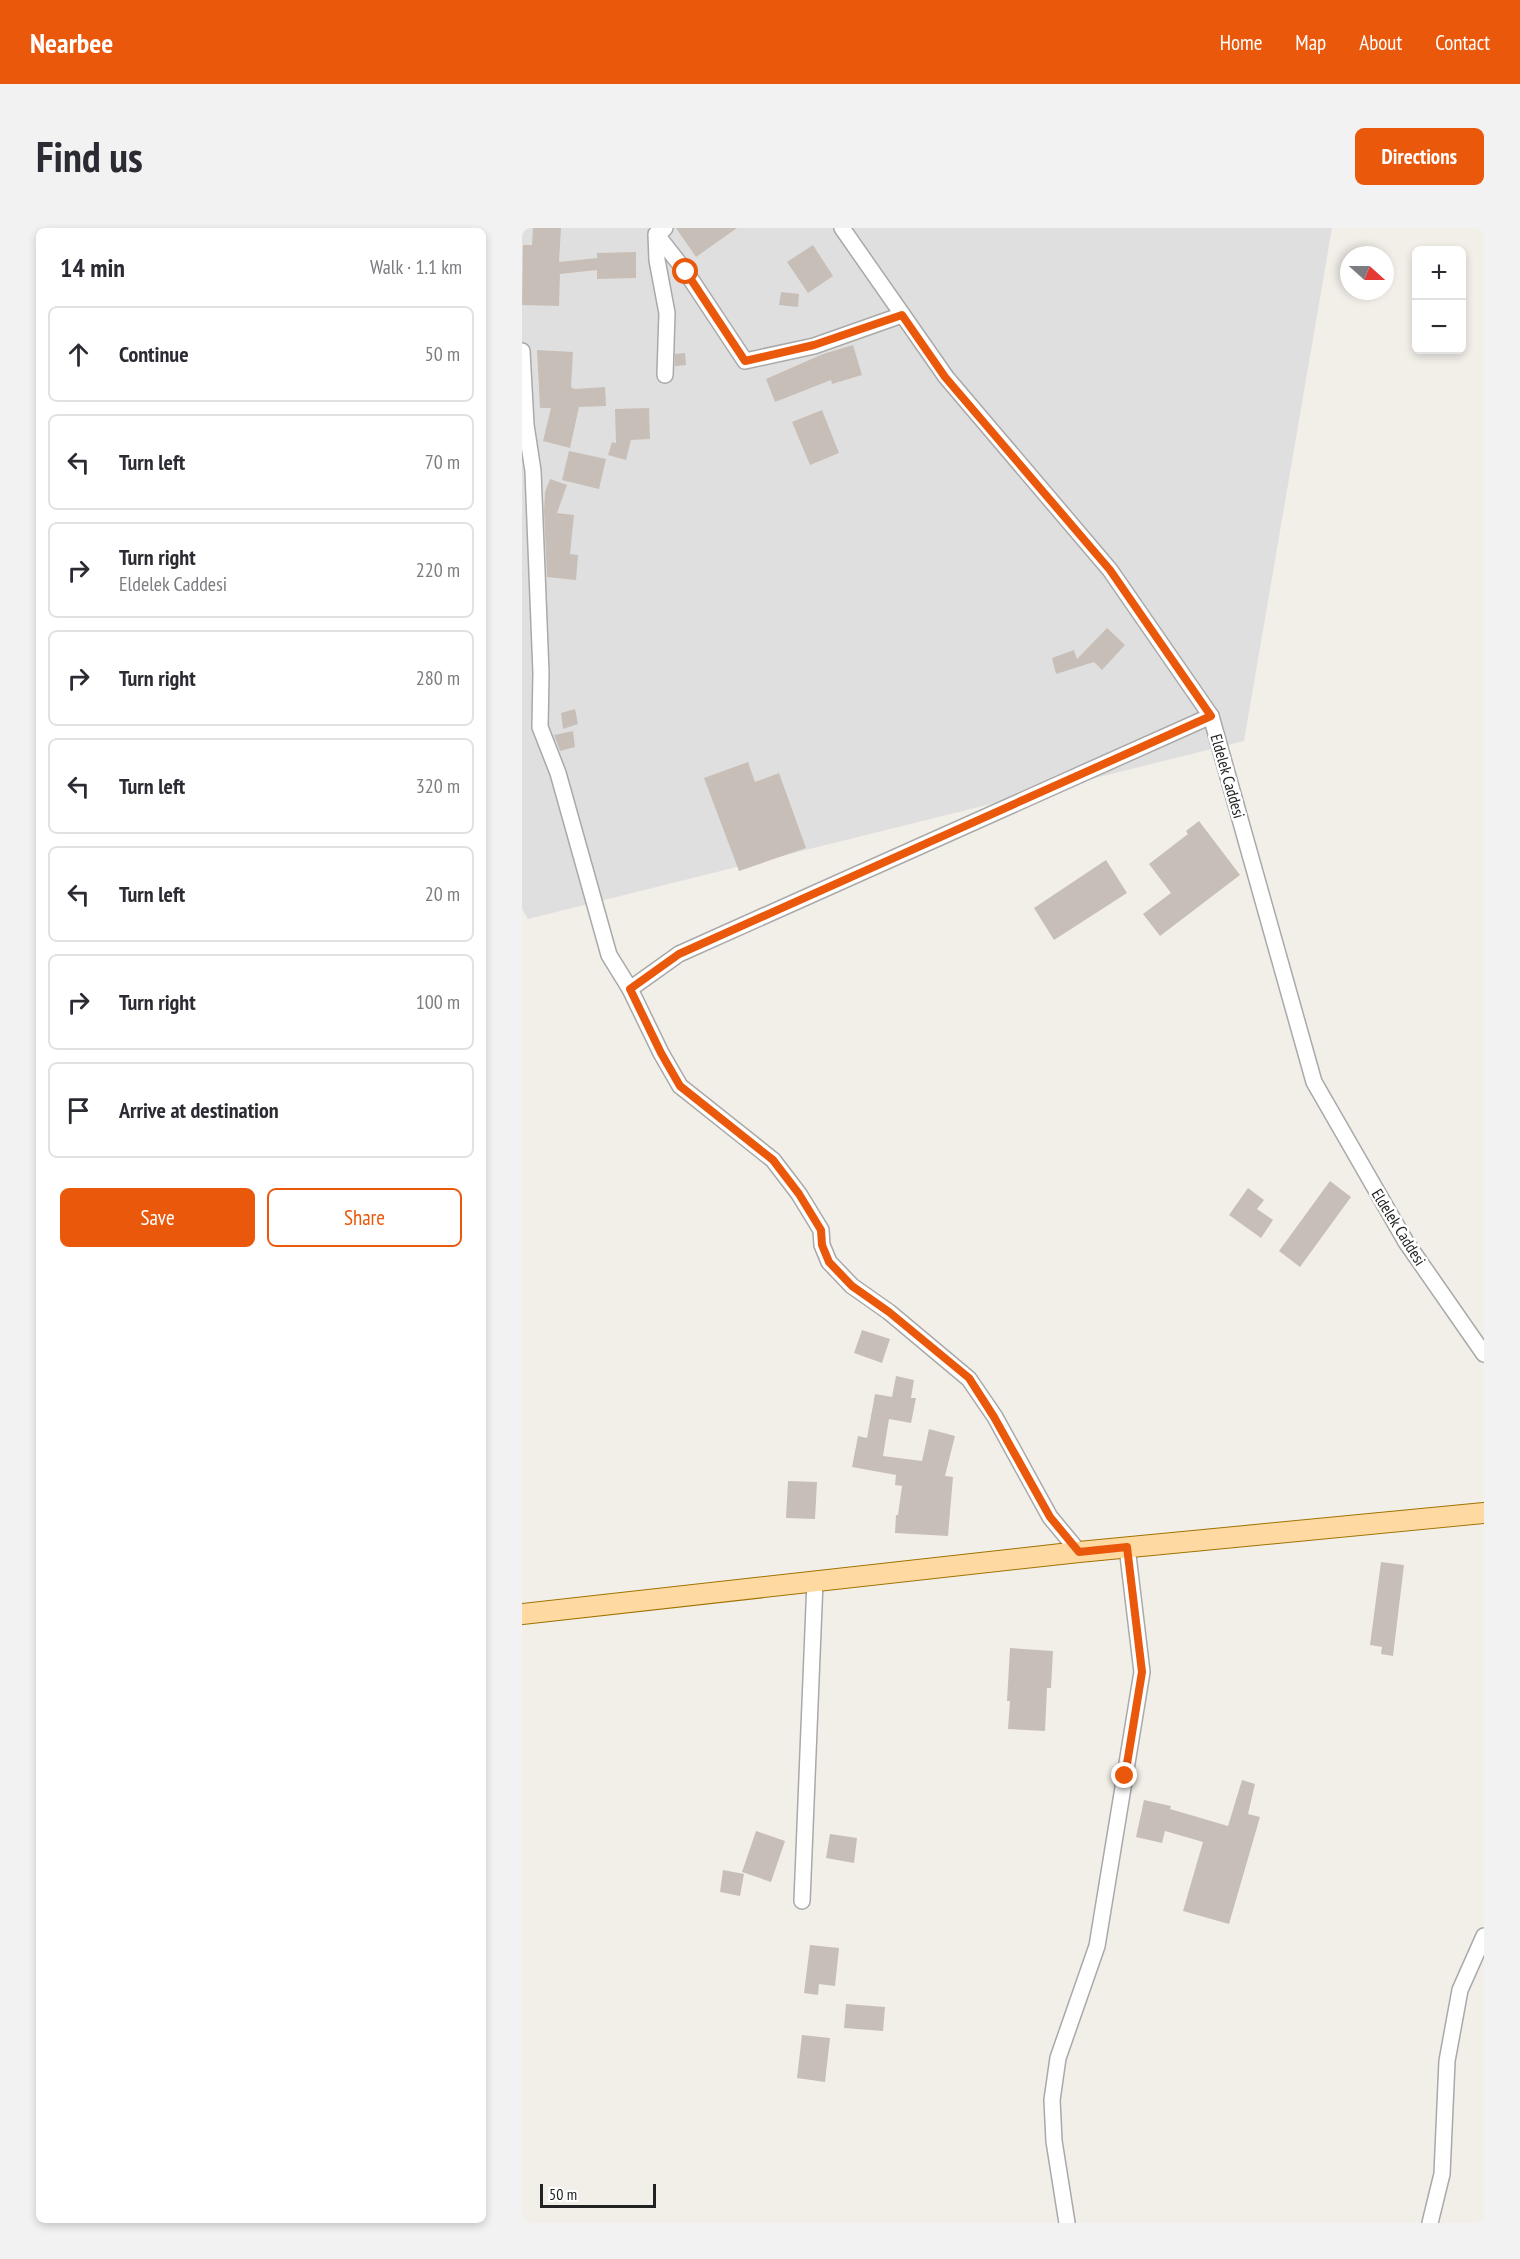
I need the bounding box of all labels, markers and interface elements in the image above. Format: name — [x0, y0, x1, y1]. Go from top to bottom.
text: Nearbee — [30, 24, 113, 61]
text: Home — [1220, 29, 1262, 56]
text: Map — [1295, 29, 1326, 56]
text: About — [1359, 29, 1402, 56]
text: Contact — [1435, 29, 1490, 56]
button: Directions — [1355, 128, 1484, 185]
text: Find us — [36, 129, 143, 184]
north arrow — [1340, 246, 1394, 300]
map controls — [1412, 246, 1466, 354]
button: + — [1412, 246, 1466, 300]
text: 14 min — [60, 251, 125, 284]
text: Walk · 1.1 km — [370, 254, 462, 280]
route start — [672, 258, 698, 284]
button: − — [1412, 300, 1466, 354]
icon: ahead — [62, 338, 95, 371]
text: Continue — [119, 340, 189, 368]
text: 50 m — [425, 341, 460, 367]
icon: left — [62, 446, 95, 479]
text: Turn left — [119, 448, 185, 476]
text: 70 m — [425, 449, 460, 475]
text: Turn right — [119, 543, 196, 571]
icon: right — [62, 554, 95, 587]
text: 220 m — [416, 557, 460, 583]
text: Eldelek Caddesi — [119, 571, 227, 597]
icon: right — [62, 662, 95, 695]
text: Turn right — [119, 664, 196, 692]
text: 280 m — [416, 665, 460, 691]
street label: Eldelek Caddesi — [1206, 732, 1250, 820]
icon: left — [62, 770, 95, 803]
text: Turn left — [119, 772, 185, 800]
text: 320 m — [416, 773, 460, 799]
icon: left — [62, 878, 95, 911]
text: Turn left — [119, 880, 185, 908]
text: 20 m — [425, 881, 460, 907]
icon: right — [62, 986, 95, 1019]
text: Turn right — [119, 988, 196, 1016]
text: 100 m — [416, 989, 460, 1015]
icon: arrive — [62, 1094, 95, 1127]
text: Arrive at destination — [119, 1096, 279, 1124]
street label: Eldelek Caddesi — [1368, 1185, 1430, 1269]
button: Save — [60, 1188, 255, 1247]
button: Share — [267, 1188, 462, 1247]
route end — [1111, 1762, 1137, 1788]
scale bar — [540, 2181, 656, 2208]
text: 50 m — [549, 2184, 577, 2204]

